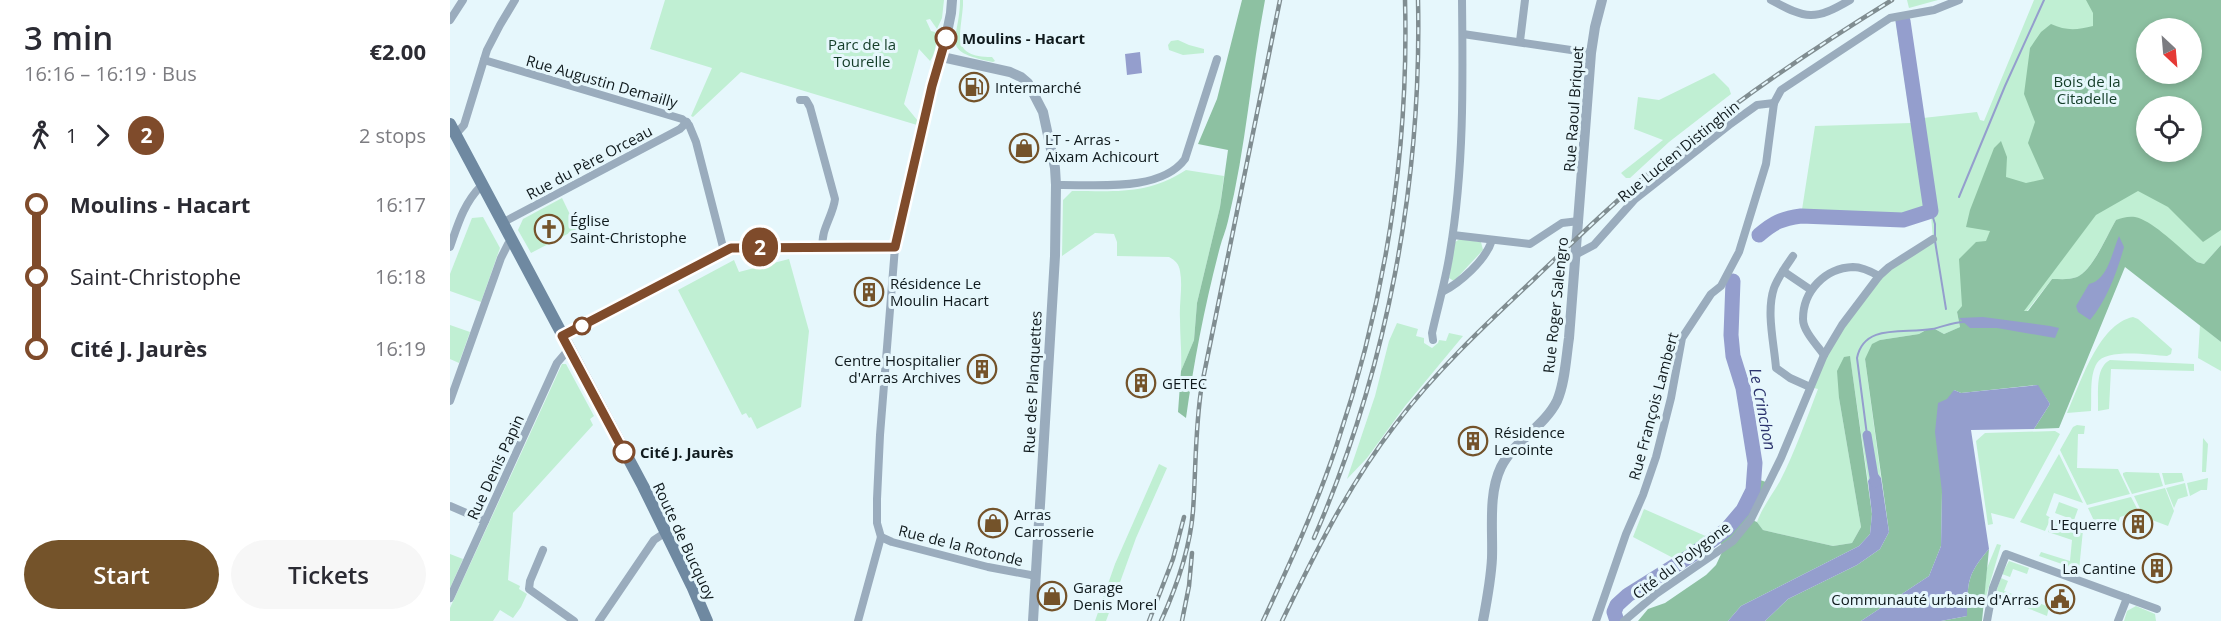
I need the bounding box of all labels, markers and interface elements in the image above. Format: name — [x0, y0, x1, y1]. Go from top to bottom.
text: 3 min — [24, 15, 113, 60]
north arrow — [2136, 18, 2202, 84]
map controls — [2136, 18, 2202, 162]
marker: Moulins - Hacart — [935, 27, 957, 49]
place label: Moulins - Hacart — [962, 28, 1085, 48]
park label: Parc de la Tourelle — [828, 34, 896, 71]
text: €2.00 — [369, 36, 426, 66]
street label: Rue Raoul Briquet — [1559, 45, 1587, 173]
street label: Rue Augustin Demailly — [524, 50, 680, 112]
text: 16:16 – 16:19 · Bus — [24, 60, 197, 87]
fuel station icon: Intermarché — [958, 71, 990, 103]
park label: Bois de la Citadelle — [2053, 71, 2121, 108]
place label: Intermarché — [995, 77, 1081, 97]
street label: Rue Lucien Distinghin — [1613, 96, 1743, 206]
button: locate — [2136, 96, 2202, 162]
icon: walk — [24, 119, 57, 152]
icon: forward — [86, 119, 119, 152]
street label: Rue du Père Orceau — [523, 120, 655, 204]
text: 2 — [140, 121, 152, 149]
text: 1 — [66, 122, 77, 149]
text: 2 stops — [359, 122, 426, 149]
place label: LT - Arras - Aixam Achicourt — [1045, 129, 1159, 166]
shop icon: LT - Arras - Aixam Achicourt — [1008, 132, 1040, 164]
text: Moulins - Hacart — [70, 189, 250, 219]
text: 16:17 — [375, 191, 426, 218]
place label: Église Saint-Christophe — [570, 210, 687, 247]
church icon: Église Saint-Christophe — [533, 213, 565, 245]
line badge: 2 — [740, 228, 780, 266]
text: 2 — [754, 233, 766, 261]
street label: Rue Roger Salengro — [1538, 236, 1572, 374]
text: Saint-Christophe — [70, 261, 241, 291]
text: 16:18 — [375, 263, 426, 290]
place label: Résidence Le Moulin Hacart — [890, 273, 989, 310]
building icon: Résidence Le Moulin Hacart — [853, 276, 885, 308]
street label: Rue des Planquettes — [1018, 310, 1046, 454]
unlabelled marker — [573, 317, 591, 335]
street label: Rue François Lambert — [1624, 330, 1682, 482]
text: Cité J. Jaurès — [70, 333, 207, 363]
text: 16:19 — [375, 335, 426, 362]
place label: Centre Hospitalier d'Arras Archives — [834, 350, 961, 387]
building icon: Centre Hospitalier d'Arras Archives — [966, 353, 998, 385]
water label: Le Crinchon — [1744, 366, 1782, 452]
building icon: GETEC — [1125, 367, 1157, 399]
place label: GETEC — [1162, 373, 1207, 393]
street label: Rue Denis Papin — [462, 411, 528, 523]
place label: Résidence Lecointe — [1494, 422, 1565, 459]
building icon: Résidence Lecointe — [1457, 425, 1489, 457]
marker: Cité J. Jaurès — [613, 441, 635, 463]
place label: Cité J. Jaurès — [640, 442, 734, 462]
street label: Route de Bucquoy — [649, 479, 721, 603]
place label: Arras Carrosserie — [1014, 504, 1094, 541]
shop icon: Arras Carrosserie — [977, 507, 1009, 539]
building icon: L'Equerre — [2122, 508, 2154, 540]
place label: L'Equerre — [2050, 514, 2117, 534]
street label: Cité du Polygone — [1628, 517, 1734, 603]
street label: Rue de la Rotonde — [897, 520, 1025, 570]
button: Start — [24, 540, 219, 609]
button: Tickets — [231, 540, 426, 609]
building icon: La Cantine — [2141, 552, 2173, 584]
place label: La Cantine — [2062, 558, 2136, 578]
place label: Garage Denis Morel — [1073, 577, 1157, 614]
shop icon: Garage Denis Morel — [1036, 580, 1068, 612]
public building icon: Communauté urbaine d'Arras — [2044, 583, 2076, 615]
place label: Communauté urbaine d'Arras — [1831, 589, 2039, 609]

